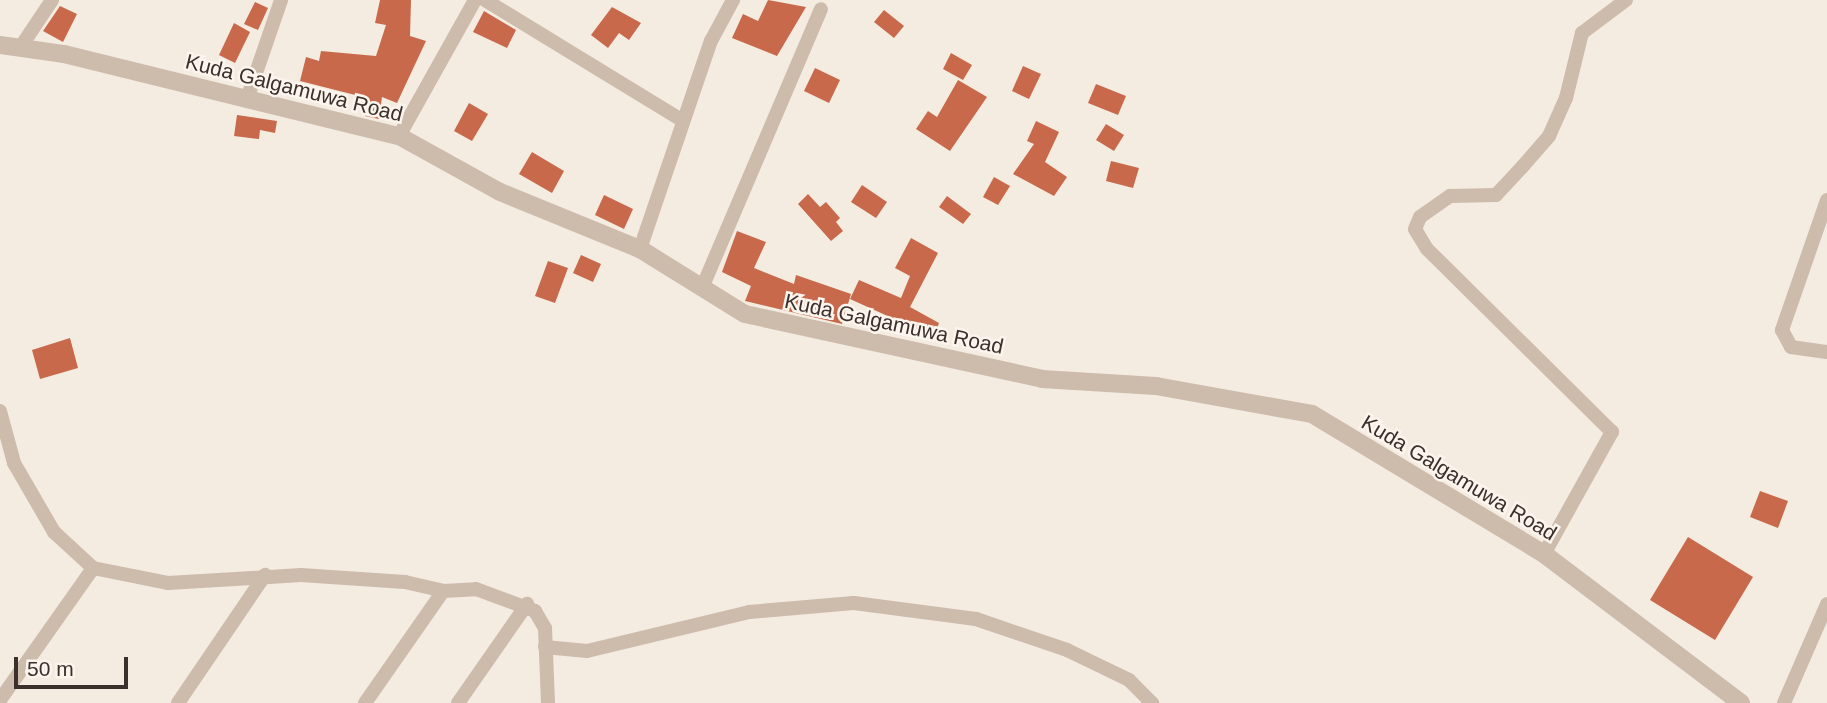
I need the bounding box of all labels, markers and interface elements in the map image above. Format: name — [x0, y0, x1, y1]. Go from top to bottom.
street label: Kuda Galgamuwa Road — [183, 49, 405, 127]
street label: Kuda Galgamuwa Road — [782, 288, 1006, 360]
street label: Kuda Galgamuwa Road — [1357, 410, 1561, 546]
scale bar — [18, 644, 131, 688]
text: 50 m — [27, 657, 74, 680]

